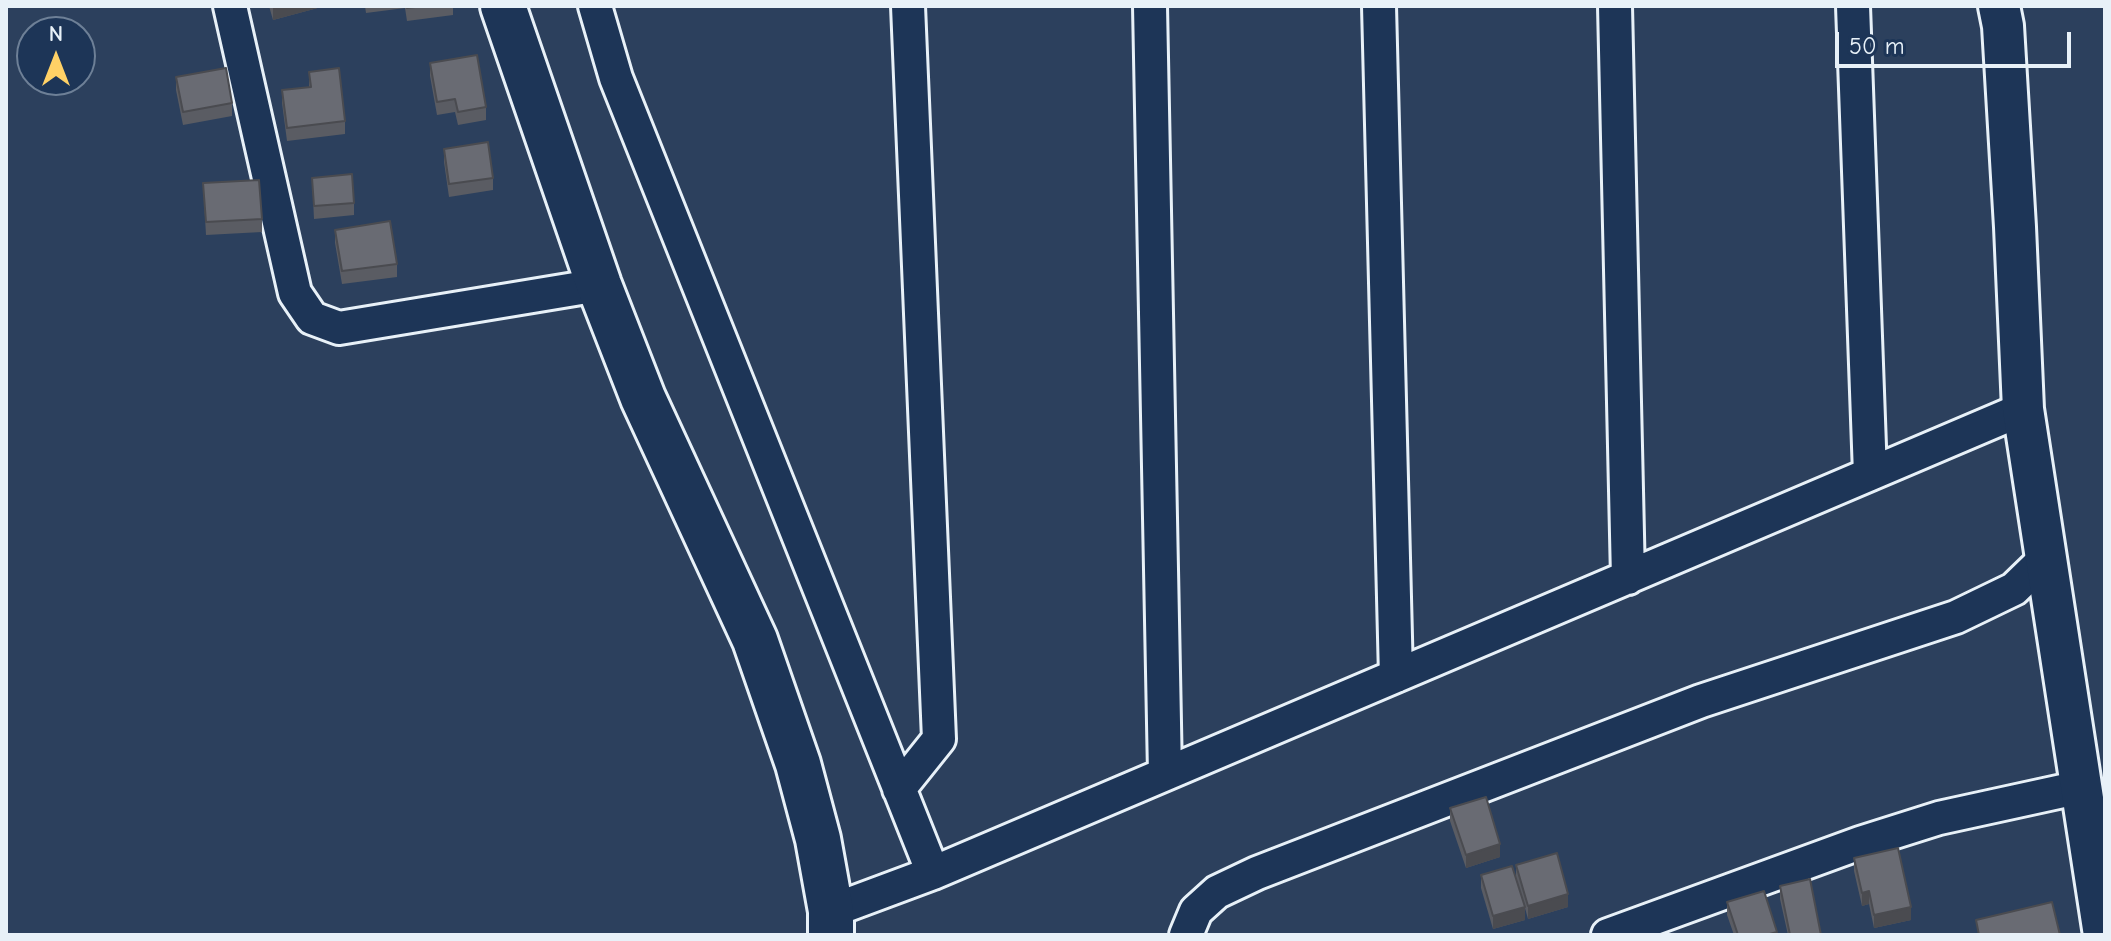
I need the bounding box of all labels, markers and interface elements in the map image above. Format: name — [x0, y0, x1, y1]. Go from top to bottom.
north arrow — [16, 16, 96, 96]
scale bar — [1839, 16, 2075, 66]
text: N — [49, 21, 63, 47]
text: 50 m — [1849, 32, 1905, 60]

